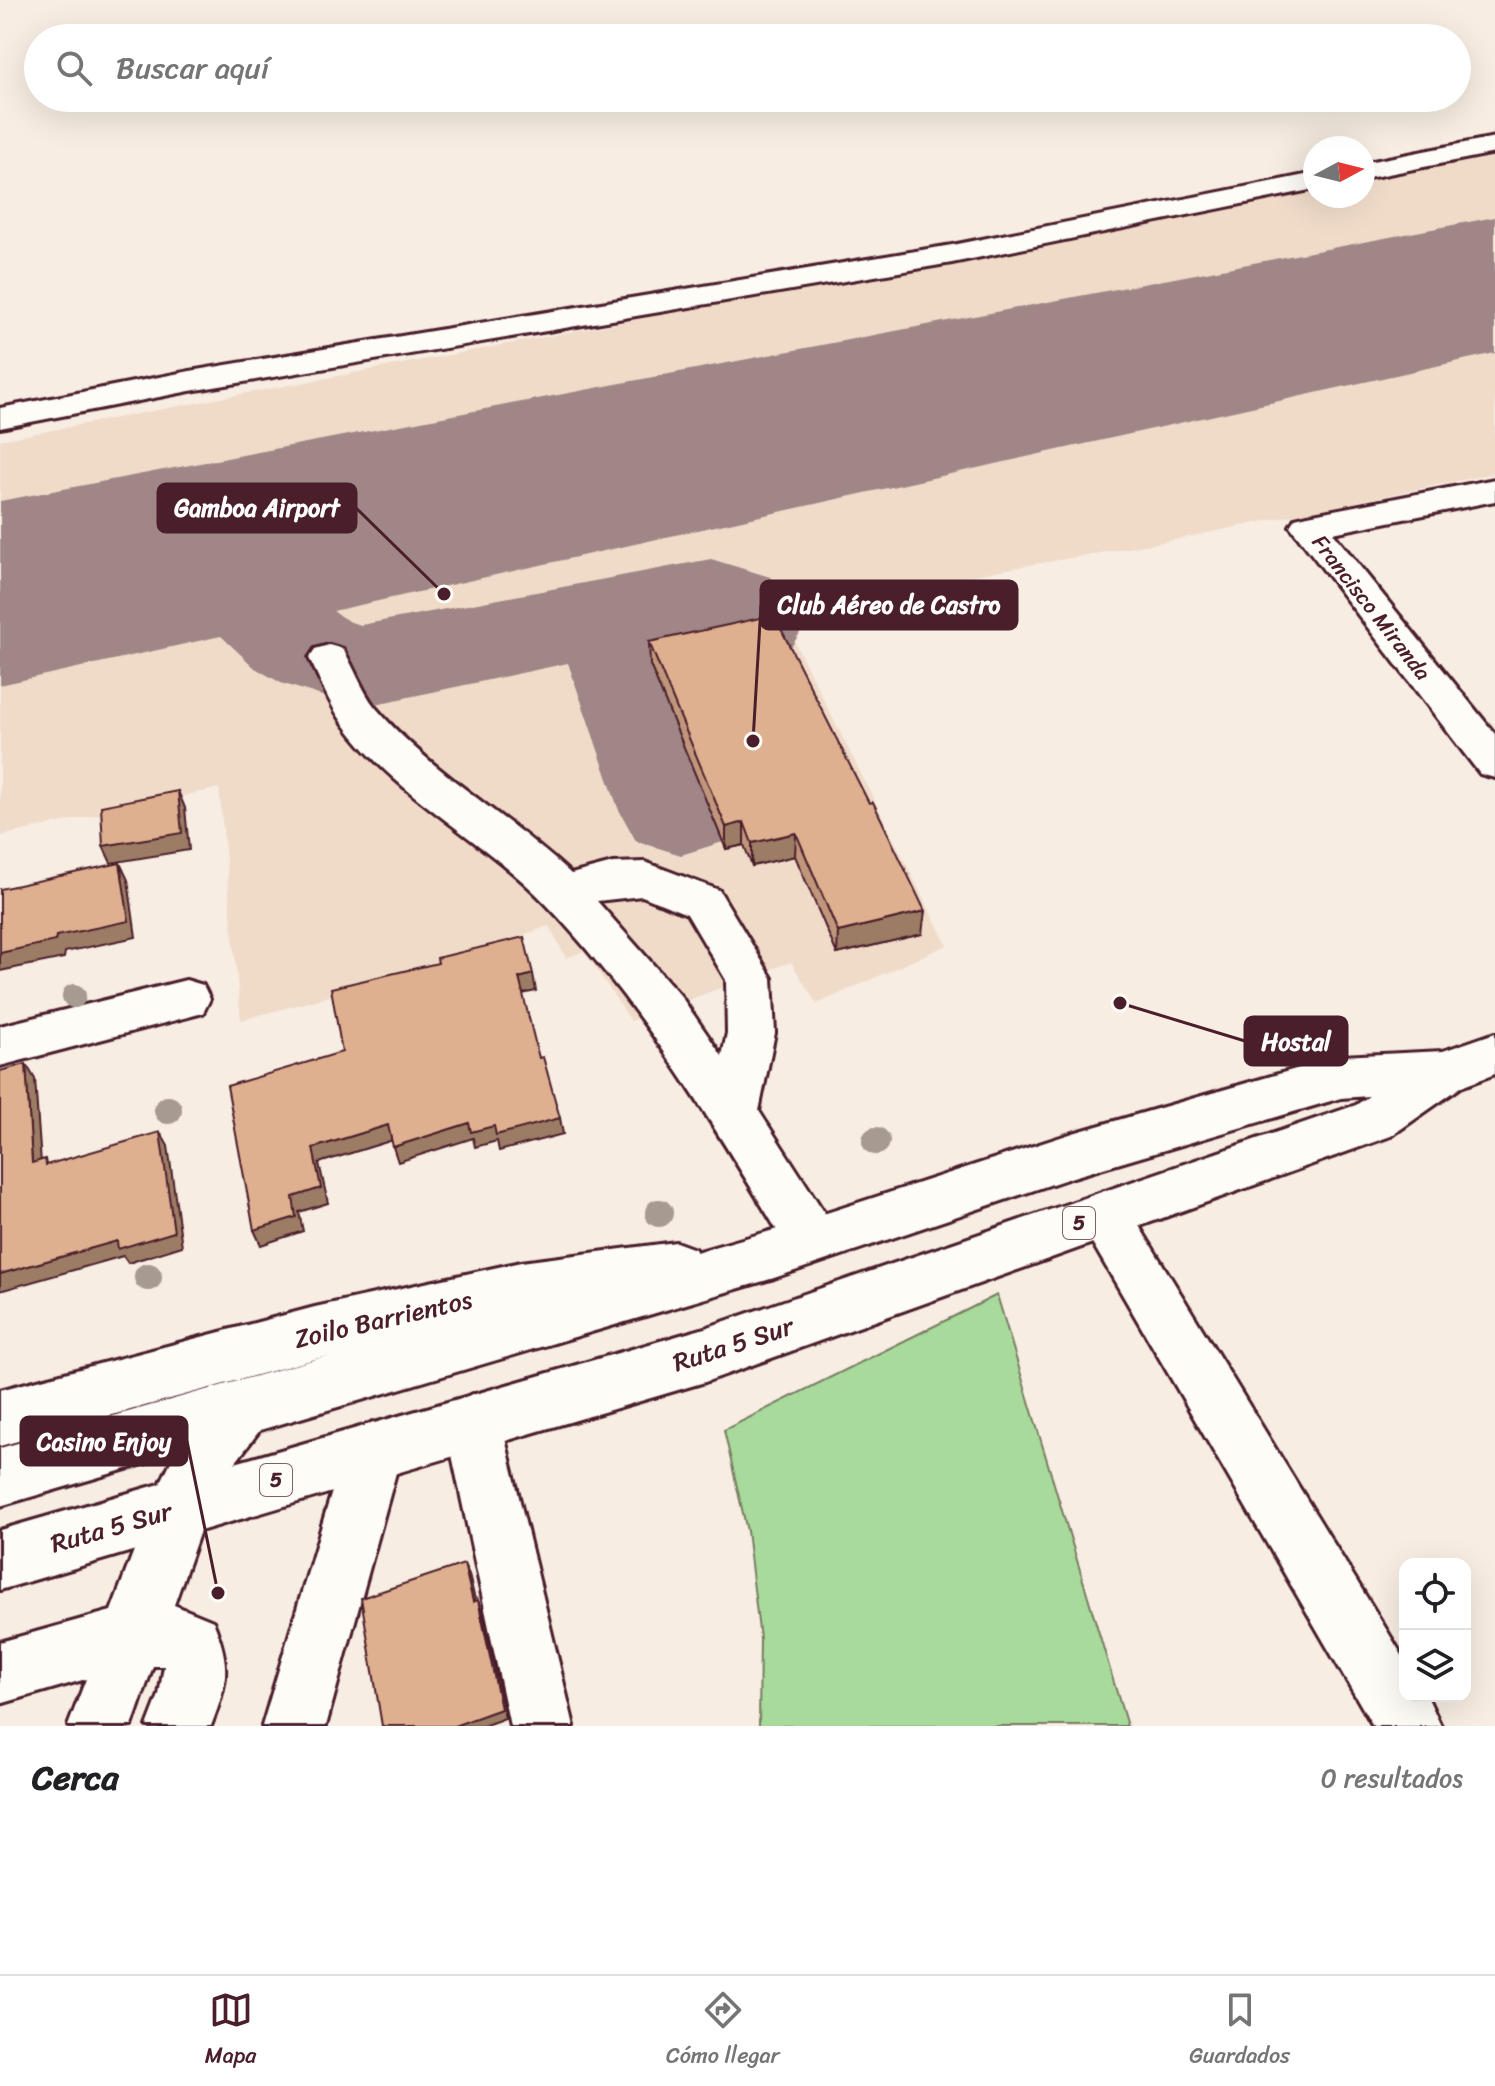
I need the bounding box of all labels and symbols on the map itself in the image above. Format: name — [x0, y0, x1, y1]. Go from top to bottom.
north arrow — [1303, 136, 1375, 208]
callout: Gamboa Airport — [158, 484, 356, 532]
text: Gamboa Airport — [174, 487, 341, 529]
street label: Francisco Miranda — [1302, 525, 1442, 689]
callout: Club Aéreo de Castro — [761, 581, 1017, 629]
text: Club Aéreo de Castro — [777, 584, 1001, 626]
callout: Hostal — [1245, 1017, 1347, 1065]
text: Hostal — [1261, 1021, 1332, 1063]
road number: 5 — [1063, 1207, 1095, 1239]
street label: Zoilo Barrientos — [289, 1276, 477, 1362]
street label: Ruta 5 Sur — [667, 1302, 801, 1385]
callout: Casino Enjoy — [21, 1417, 187, 1465]
text: Casino Enjoy — [36, 1421, 172, 1463]
road number: 5 — [260, 1464, 292, 1496]
street label: Ruta 5 Sur — [45, 1487, 178, 1566]

